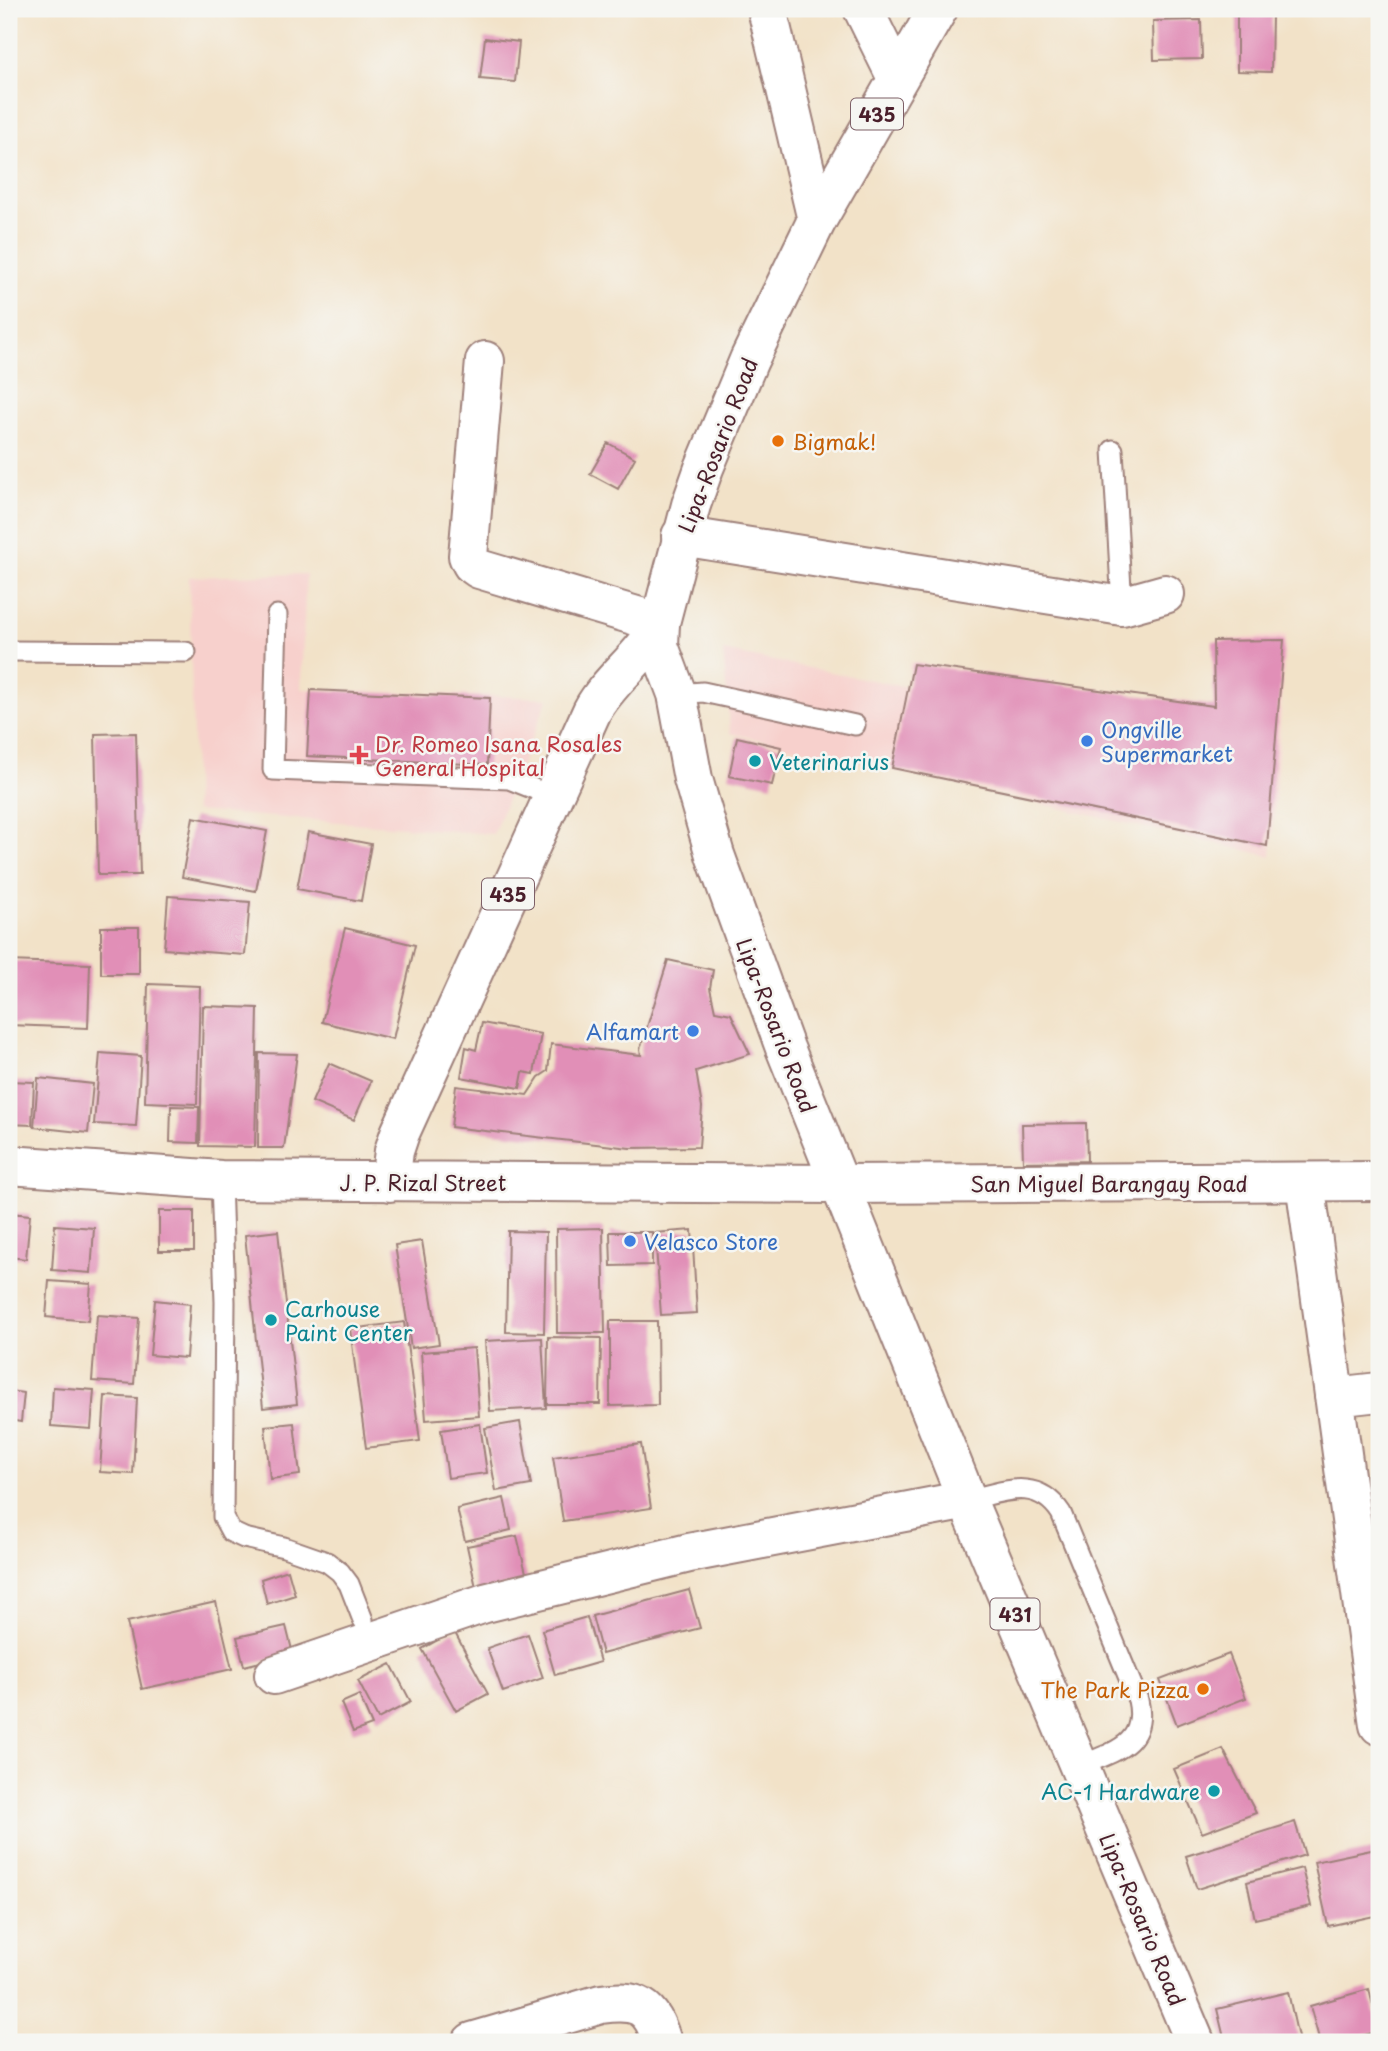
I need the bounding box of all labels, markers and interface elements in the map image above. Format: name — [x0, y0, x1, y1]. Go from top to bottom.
road number: 435 — [851, 98, 903, 130]
street label: Lipa-Rosario Road — [669, 353, 765, 537]
place label: Bigmak! — [792, 425, 876, 457]
marker: Bigmak! — [770, 433, 786, 449]
place label: Ongville Supermarket — [1101, 713, 1233, 769]
place label: Dr. Romeo Isana Rosales General Hospital — [375, 727, 622, 783]
marker: Ongville Supermarket — [1079, 733, 1095, 749]
marker: Dr. Romeo Isana Rosales General Hospital — [349, 745, 369, 765]
place label: Veterinarius — [769, 745, 889, 777]
marker: Veterinarius — [747, 753, 763, 769]
road number: 435 — [482, 878, 534, 909]
street label: Lipa-Rosario Road — [729, 933, 825, 1117]
place label: Alfamart — [586, 1015, 679, 1047]
marker: Alfamart — [685, 1023, 701, 1039]
street label: J. P. Rizal Street — [340, 1166, 506, 1198]
street label: San Miguel Barangay Road — [970, 1167, 1248, 1199]
place label: Velasco Store — [644, 1225, 778, 1257]
marker: Velasco Store — [622, 1233, 638, 1249]
place label: Carhouse Paint Center — [285, 1292, 413, 1348]
marker: Carhouse Paint Center — [263, 1312, 279, 1328]
road number: 431 — [990, 1598, 1040, 1630]
place label: The Park Pizza — [1040, 1673, 1189, 1705]
marker: The Park Pizza — [1195, 1681, 1211, 1697]
place label: AC-1 Hardware — [1041, 1775, 1200, 1807]
marker: AC-1 Hardware — [1206, 1783, 1222, 1799]
street label: Lipa-Rosario Road — [1092, 1828, 1194, 2010]

